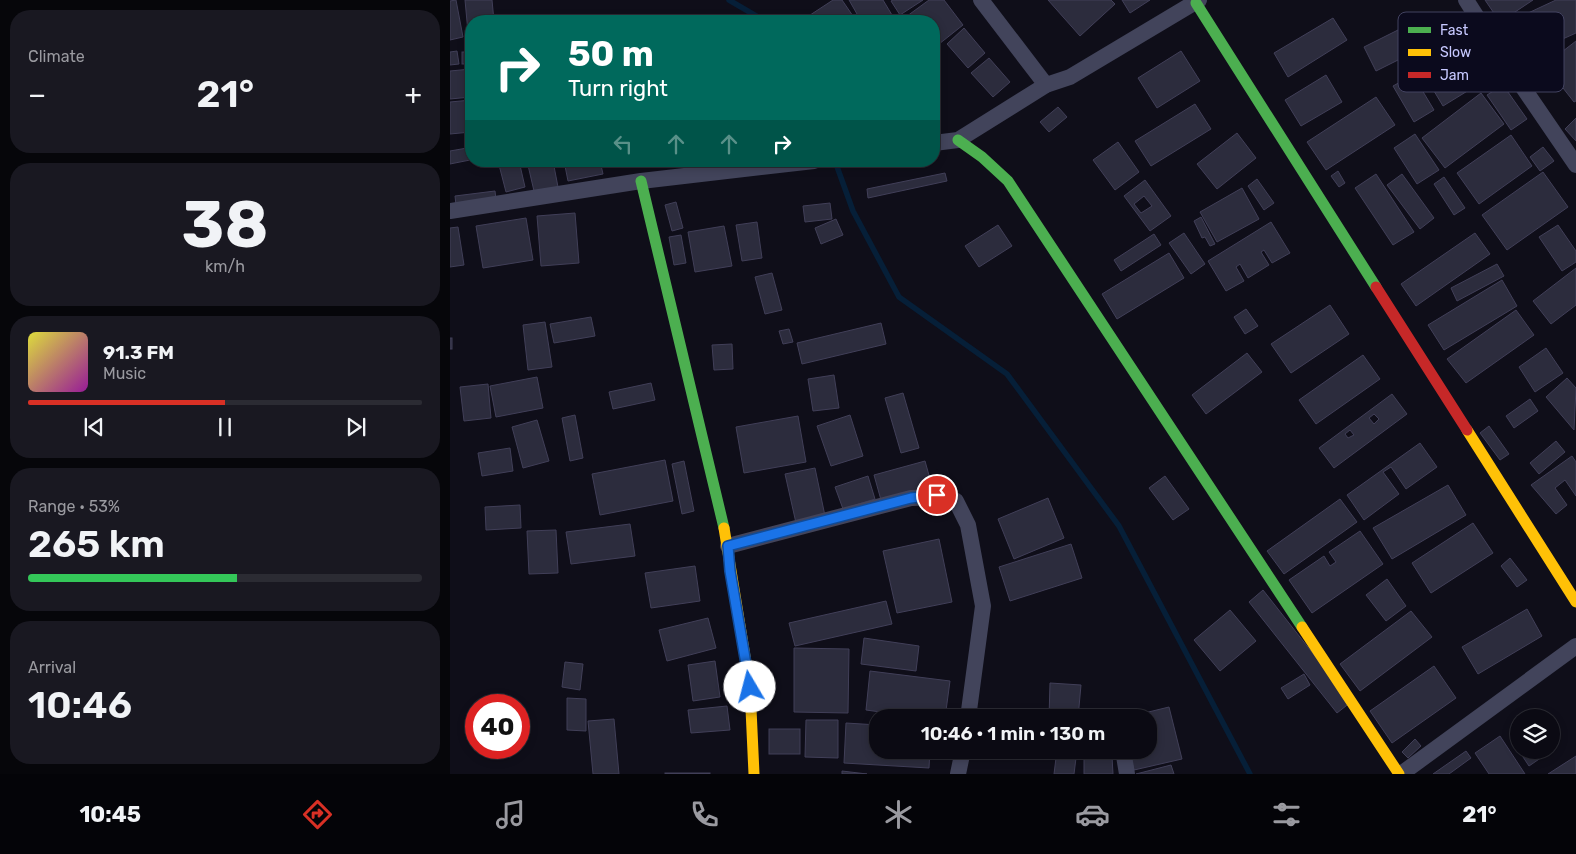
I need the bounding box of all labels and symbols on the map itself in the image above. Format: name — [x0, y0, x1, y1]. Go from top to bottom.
legend — [1398, 12, 1564, 92]
text: Fast — [1440, 22, 1469, 39]
text: Slow — [1440, 44, 1471, 61]
text: Jam — [1440, 67, 1469, 84]
pin — [916, 474, 958, 516]
position arrow — [723, 660, 775, 712]
speed limit sign: 40 — [465, 694, 530, 759]

